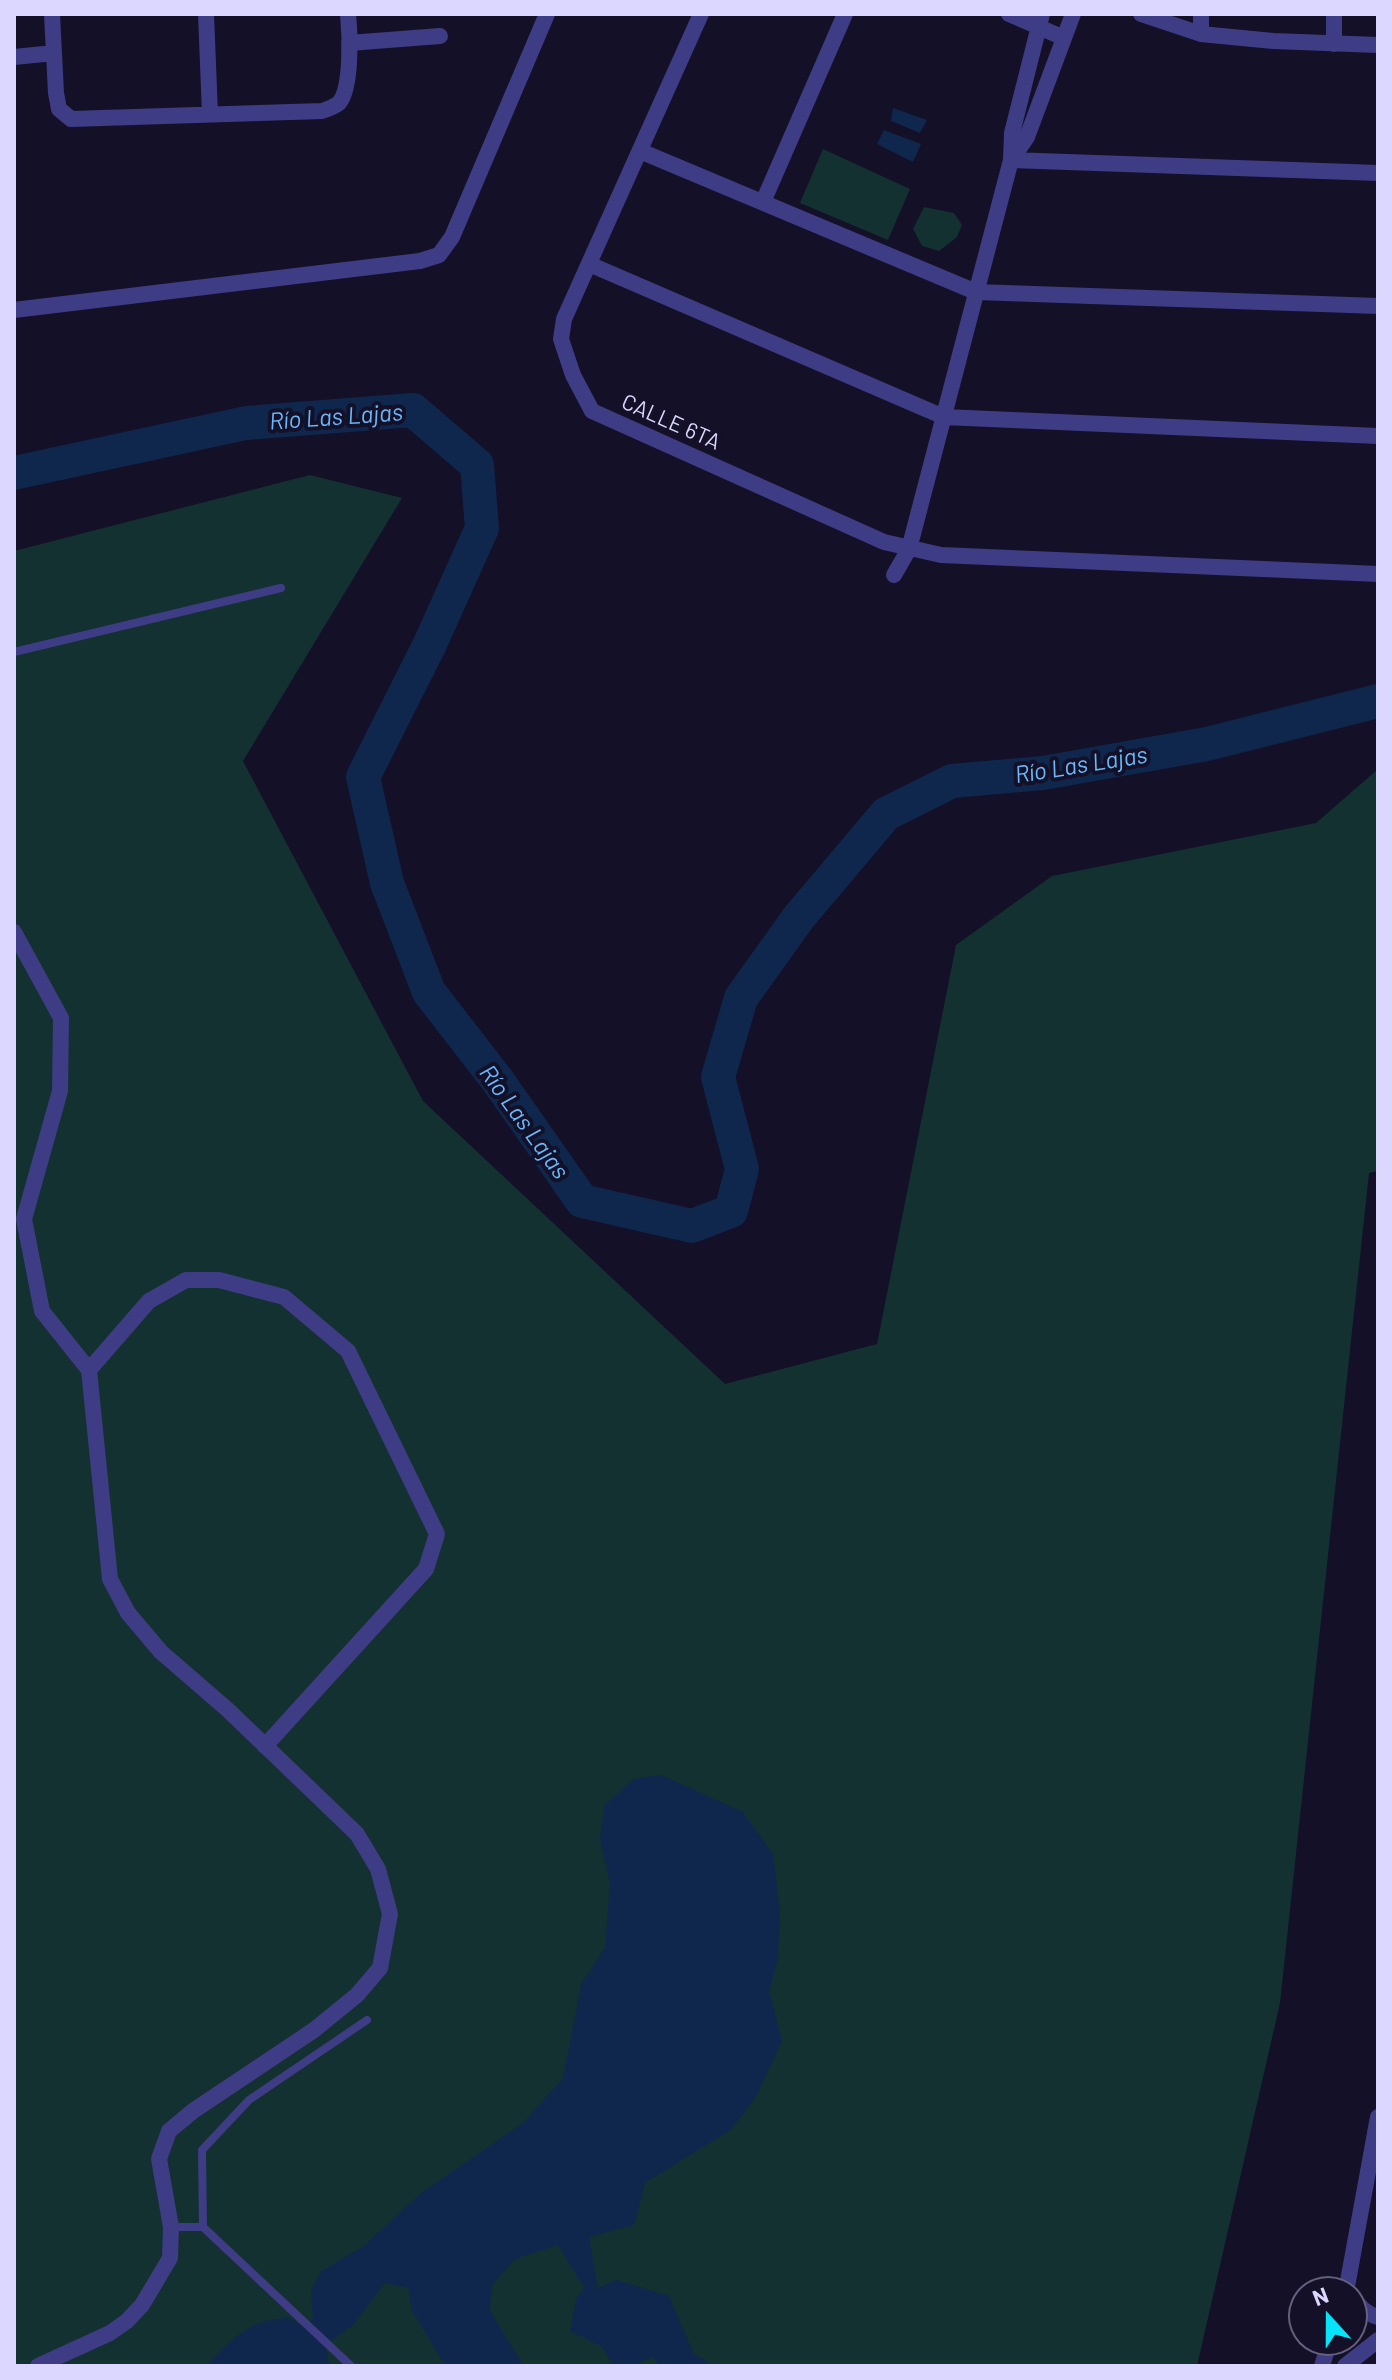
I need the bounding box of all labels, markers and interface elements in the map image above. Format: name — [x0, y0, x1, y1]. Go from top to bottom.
street label: CALLE 6TA — [618, 389, 724, 455]
water label: Río Las Lajas — [268, 398, 404, 436]
water label: Río Las Lajas — [1013, 740, 1149, 790]
water label: Río Las Lajas — [473, 1059, 575, 1185]
north arrow — [1288, 2276, 1368, 2356]
text: N — [1309, 2281, 1332, 2310]

